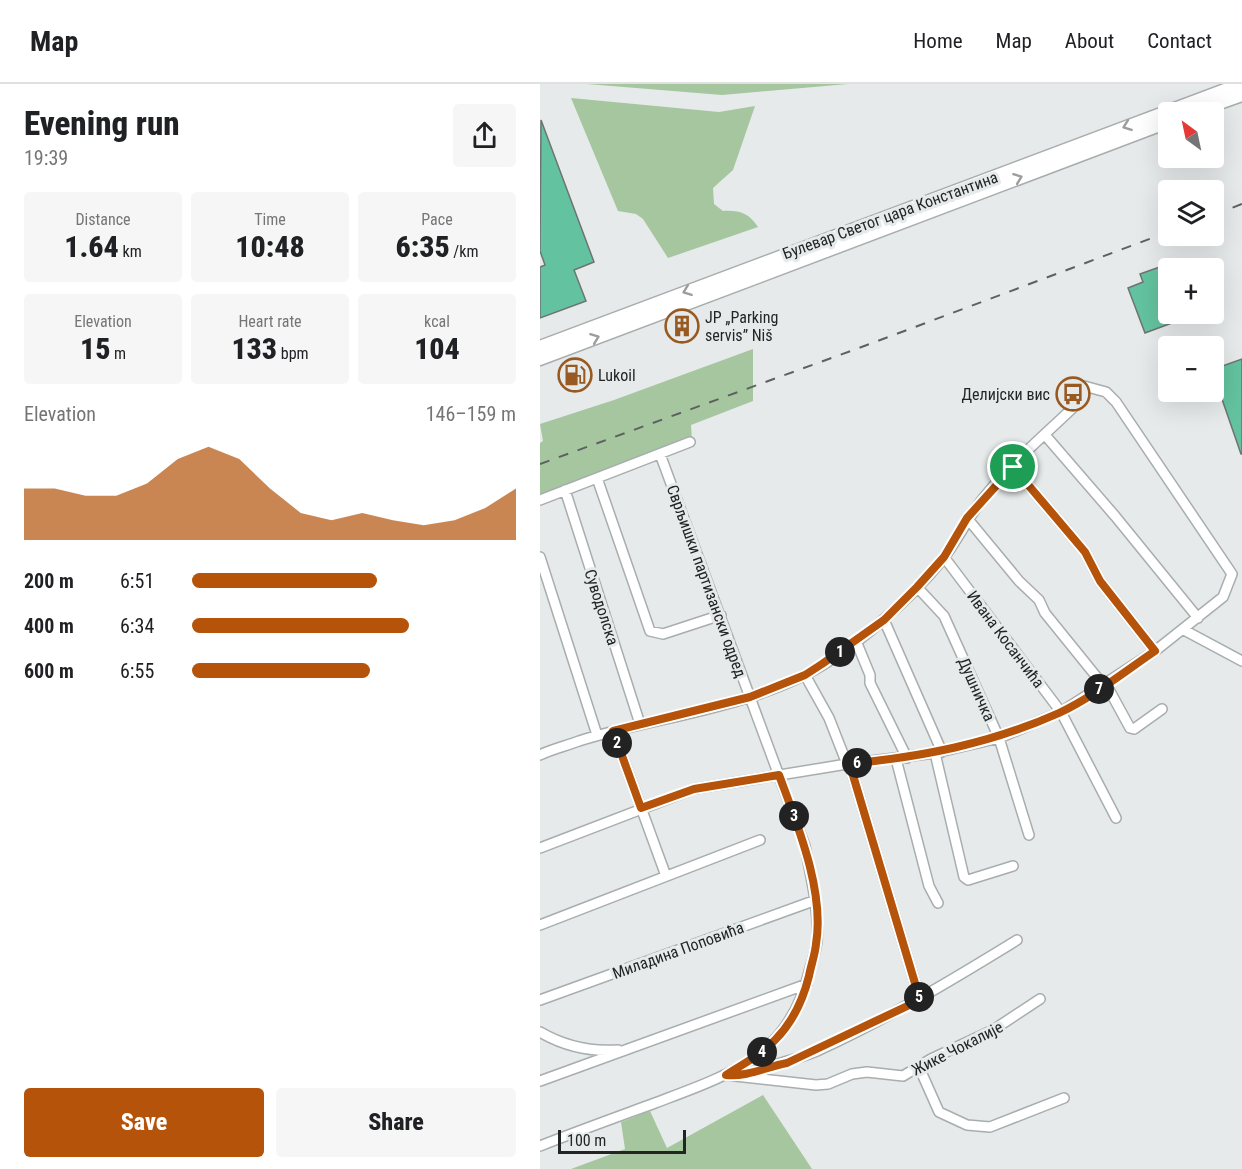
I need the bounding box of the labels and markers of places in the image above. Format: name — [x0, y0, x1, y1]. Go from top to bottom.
building icon: JP „Parking servis” Niš — [664, 308, 700, 344]
place label: JP „Parking servis” Niš — [705, 308, 778, 345]
fuel station icon: Lukoil — [557, 357, 593, 393]
place label: Lukoil — [598, 366, 636, 385]
bus stop icon: Делијски вис — [1055, 376, 1091, 412]
place label: Делијски вис — [962, 385, 1050, 404]
pin — [987, 441, 1038, 492]
pin: 1 — [825, 637, 855, 667]
pin: 7 — [1084, 674, 1114, 704]
pin: 2 — [602, 728, 632, 758]
pin: 6 — [842, 748, 872, 778]
pin: 3 — [779, 801, 809, 831]
pin: 5 — [904, 982, 934, 1012]
pin: 4 — [747, 1037, 777, 1067]

